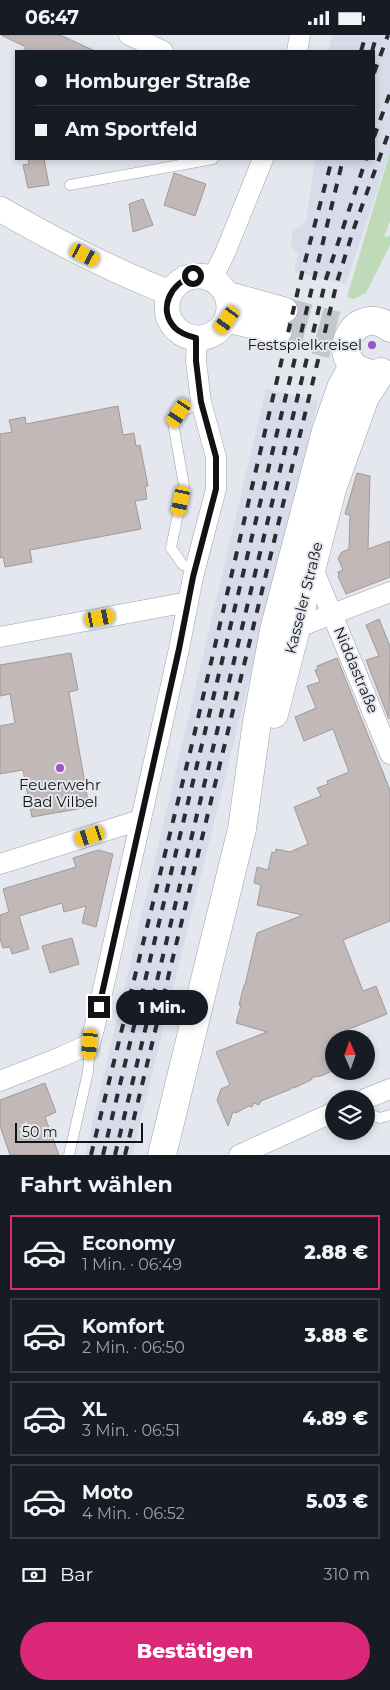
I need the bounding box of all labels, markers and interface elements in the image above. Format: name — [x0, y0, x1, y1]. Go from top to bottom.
text: 06:47 — [25, 6, 79, 29]
text: Homburger Straße — [65, 70, 251, 93]
text: Am Sportfeld — [65, 118, 197, 141]
car — [68, 242, 101, 268]
route start — [182, 265, 204, 287]
car — [212, 303, 241, 337]
place label: Festspielkreisel — [247, 335, 362, 354]
marker: Festspielkreisel — [366, 339, 378, 351]
car — [164, 396, 193, 430]
car — [170, 485, 191, 517]
street label: Kasseler Straße — [280, 540, 327, 656]
car — [83, 608, 116, 628]
street label: Niddastraße — [330, 624, 383, 716]
marker: Feuerwehr Bad Vilbel — [54, 762, 66, 774]
place label: Feuerwehr Bad Vilbel — [19, 775, 101, 811]
car — [73, 824, 106, 848]
callout: 1 Min. — [116, 989, 209, 1025]
route end — [88, 996, 110, 1018]
text: 1 Min. — [138, 998, 186, 1017]
car — [81, 1028, 98, 1060]
north arrow — [325, 1030, 375, 1080]
map controls — [325, 1030, 375, 1140]
button: layers — [325, 1090, 375, 1140]
scale bar — [15, 1120, 142, 1143]
text: 50 m — [22, 1123, 58, 1141]
text: Fahrt wählen — [20, 1171, 173, 1198]
icon: car — [22, 1230, 67, 1275]
text: Economy — [82, 1232, 175, 1255]
text: 2.88 € — [304, 1241, 368, 1264]
text: 1 Min. · 06:49 — [82, 1255, 182, 1274]
icon: car — [22, 1313, 67, 1358]
text: Komfort — [82, 1315, 164, 1338]
text: 3.88 € — [304, 1324, 368, 1347]
text: 2 Min. · 06:50 — [82, 1338, 185, 1357]
icon: car — [22, 1396, 67, 1441]
text: XL — [82, 1398, 107, 1421]
text: 4.89 € — [303, 1407, 368, 1430]
text: 3 Min. · 06:51 — [82, 1421, 180, 1440]
icon: car — [22, 1479, 67, 1524]
text: Moto — [82, 1481, 133, 1504]
text: 5.03 € — [306, 1490, 368, 1513]
text: 4 Min. · 06:52 — [82, 1504, 185, 1523]
icon: cash — [20, 1561, 48, 1589]
text: Bar — [60, 1563, 93, 1586]
text: 310 m — [323, 1565, 370, 1584]
button: Bestätigen — [20, 1622, 370, 1680]

